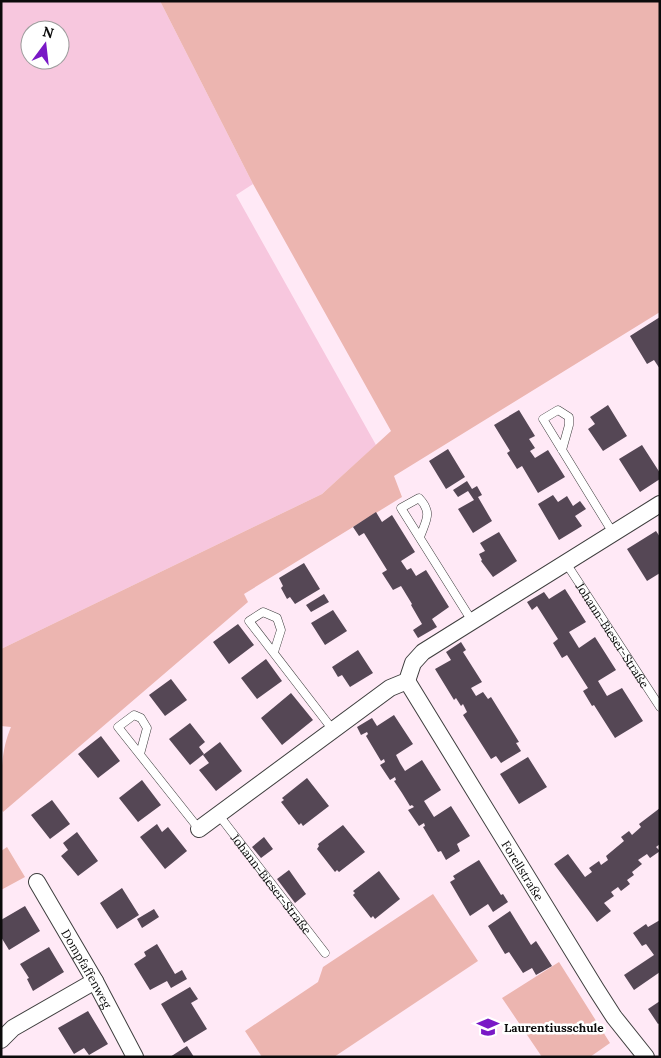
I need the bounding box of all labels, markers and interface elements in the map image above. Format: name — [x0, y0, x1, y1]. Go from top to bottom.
north arrow — [20, 20, 70, 70]
text: N — [41, 22, 56, 43]
street label: Johann-Bieser-Straße — [573, 579, 653, 691]
street label: Johann-Bieser-Straße — [228, 830, 315, 937]
street label: Forellstraße — [499, 837, 548, 903]
street label: Dompfaffenweg — [59, 926, 116, 1011]
school or university icon: Laurentiusschule — [475, 1014, 501, 1040]
place label: Laurentiusschule — [504, 1020, 604, 1035]

